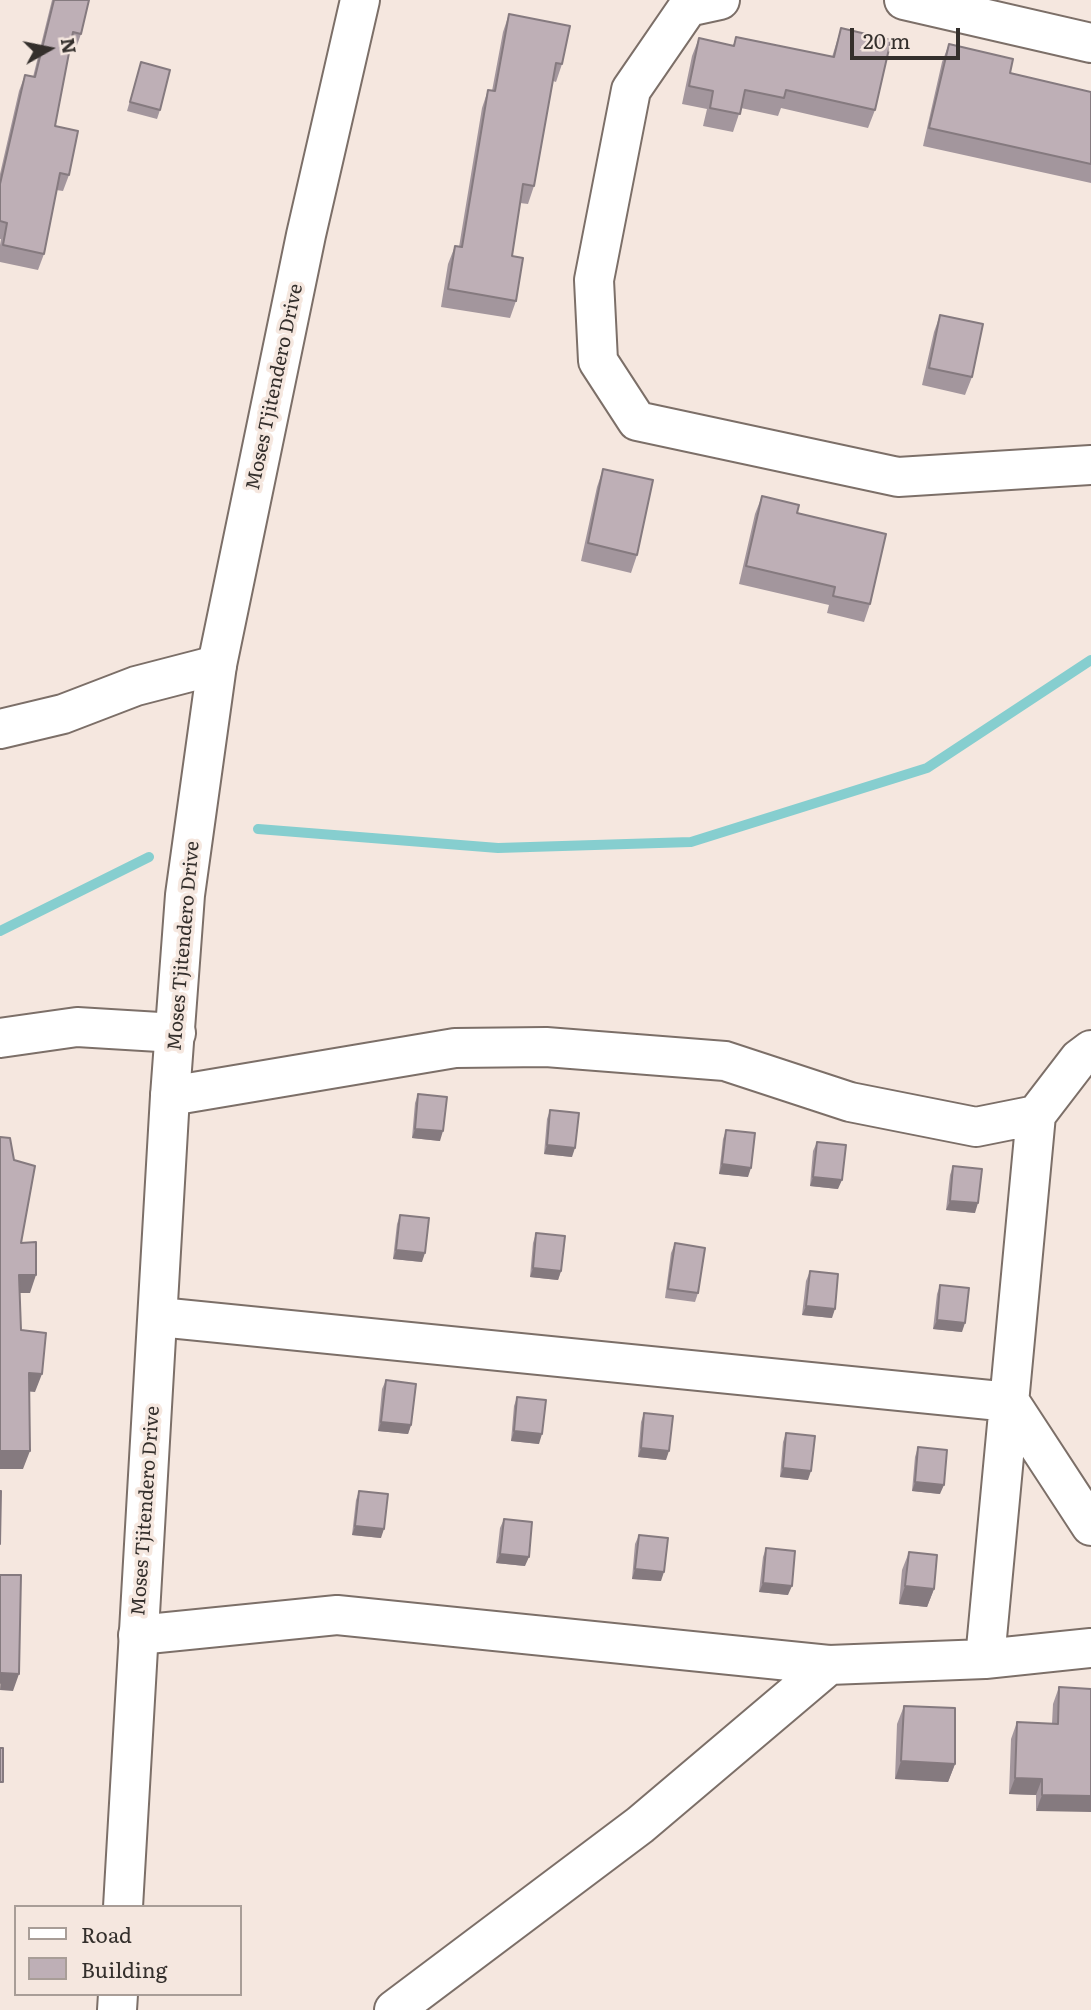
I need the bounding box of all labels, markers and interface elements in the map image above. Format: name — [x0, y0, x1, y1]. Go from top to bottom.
north arrow — [14, 14, 84, 84]
scale bar — [853, 14, 963, 58]
text: 20 m — [863, 24, 910, 55]
text: N — [55, 36, 85, 56]
street label: Moses Tjitendero Drive — [242, 282, 308, 492]
street label: Moses Tjitendero Drive — [163, 840, 205, 1052]
street label: Moses Tjitendero Drive — [127, 1405, 165, 1617]
legend — [14, 1905, 242, 1996]
text: Road — [81, 1918, 132, 1949]
text: Building — [81, 1953, 167, 1984]

